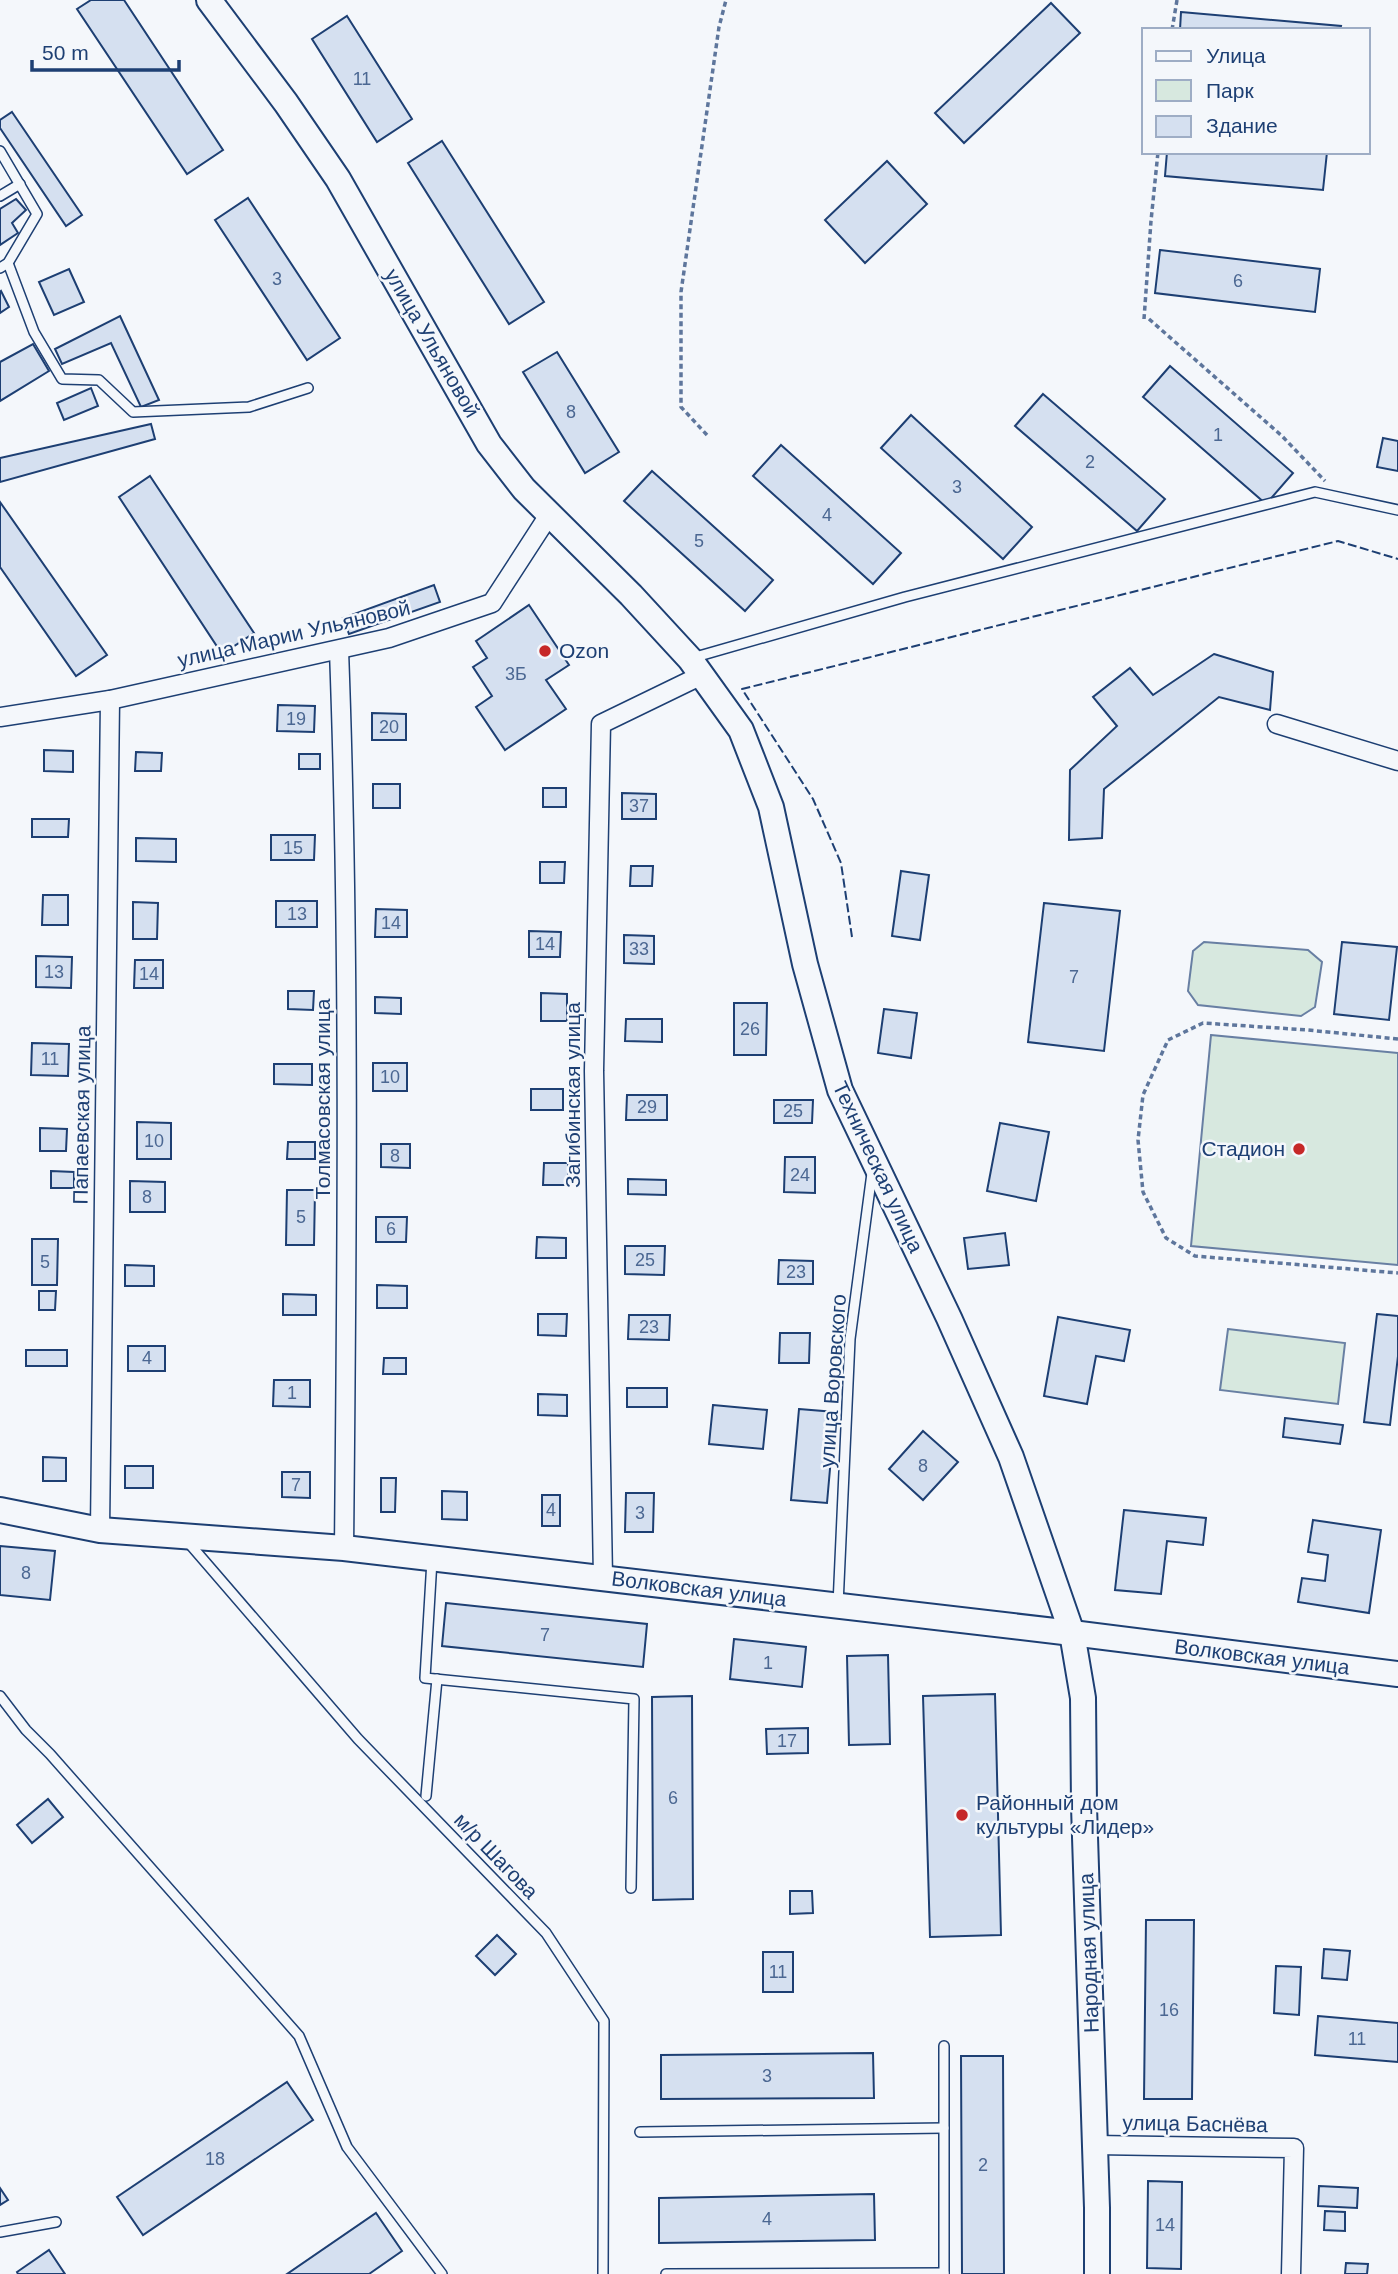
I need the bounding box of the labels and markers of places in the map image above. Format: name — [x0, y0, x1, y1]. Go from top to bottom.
place label: Ozon — [559, 639, 609, 662]
marker: Ozon — [537, 643, 553, 659]
place label: Стадион — [1202, 1137, 1285, 1160]
marker: Стадион — [1291, 1141, 1307, 1157]
place label: Районный дом культуры «Лидер» — [976, 1791, 1154, 1838]
marker: Районный дом культуры «Лидер» — [954, 1807, 970, 1823]

